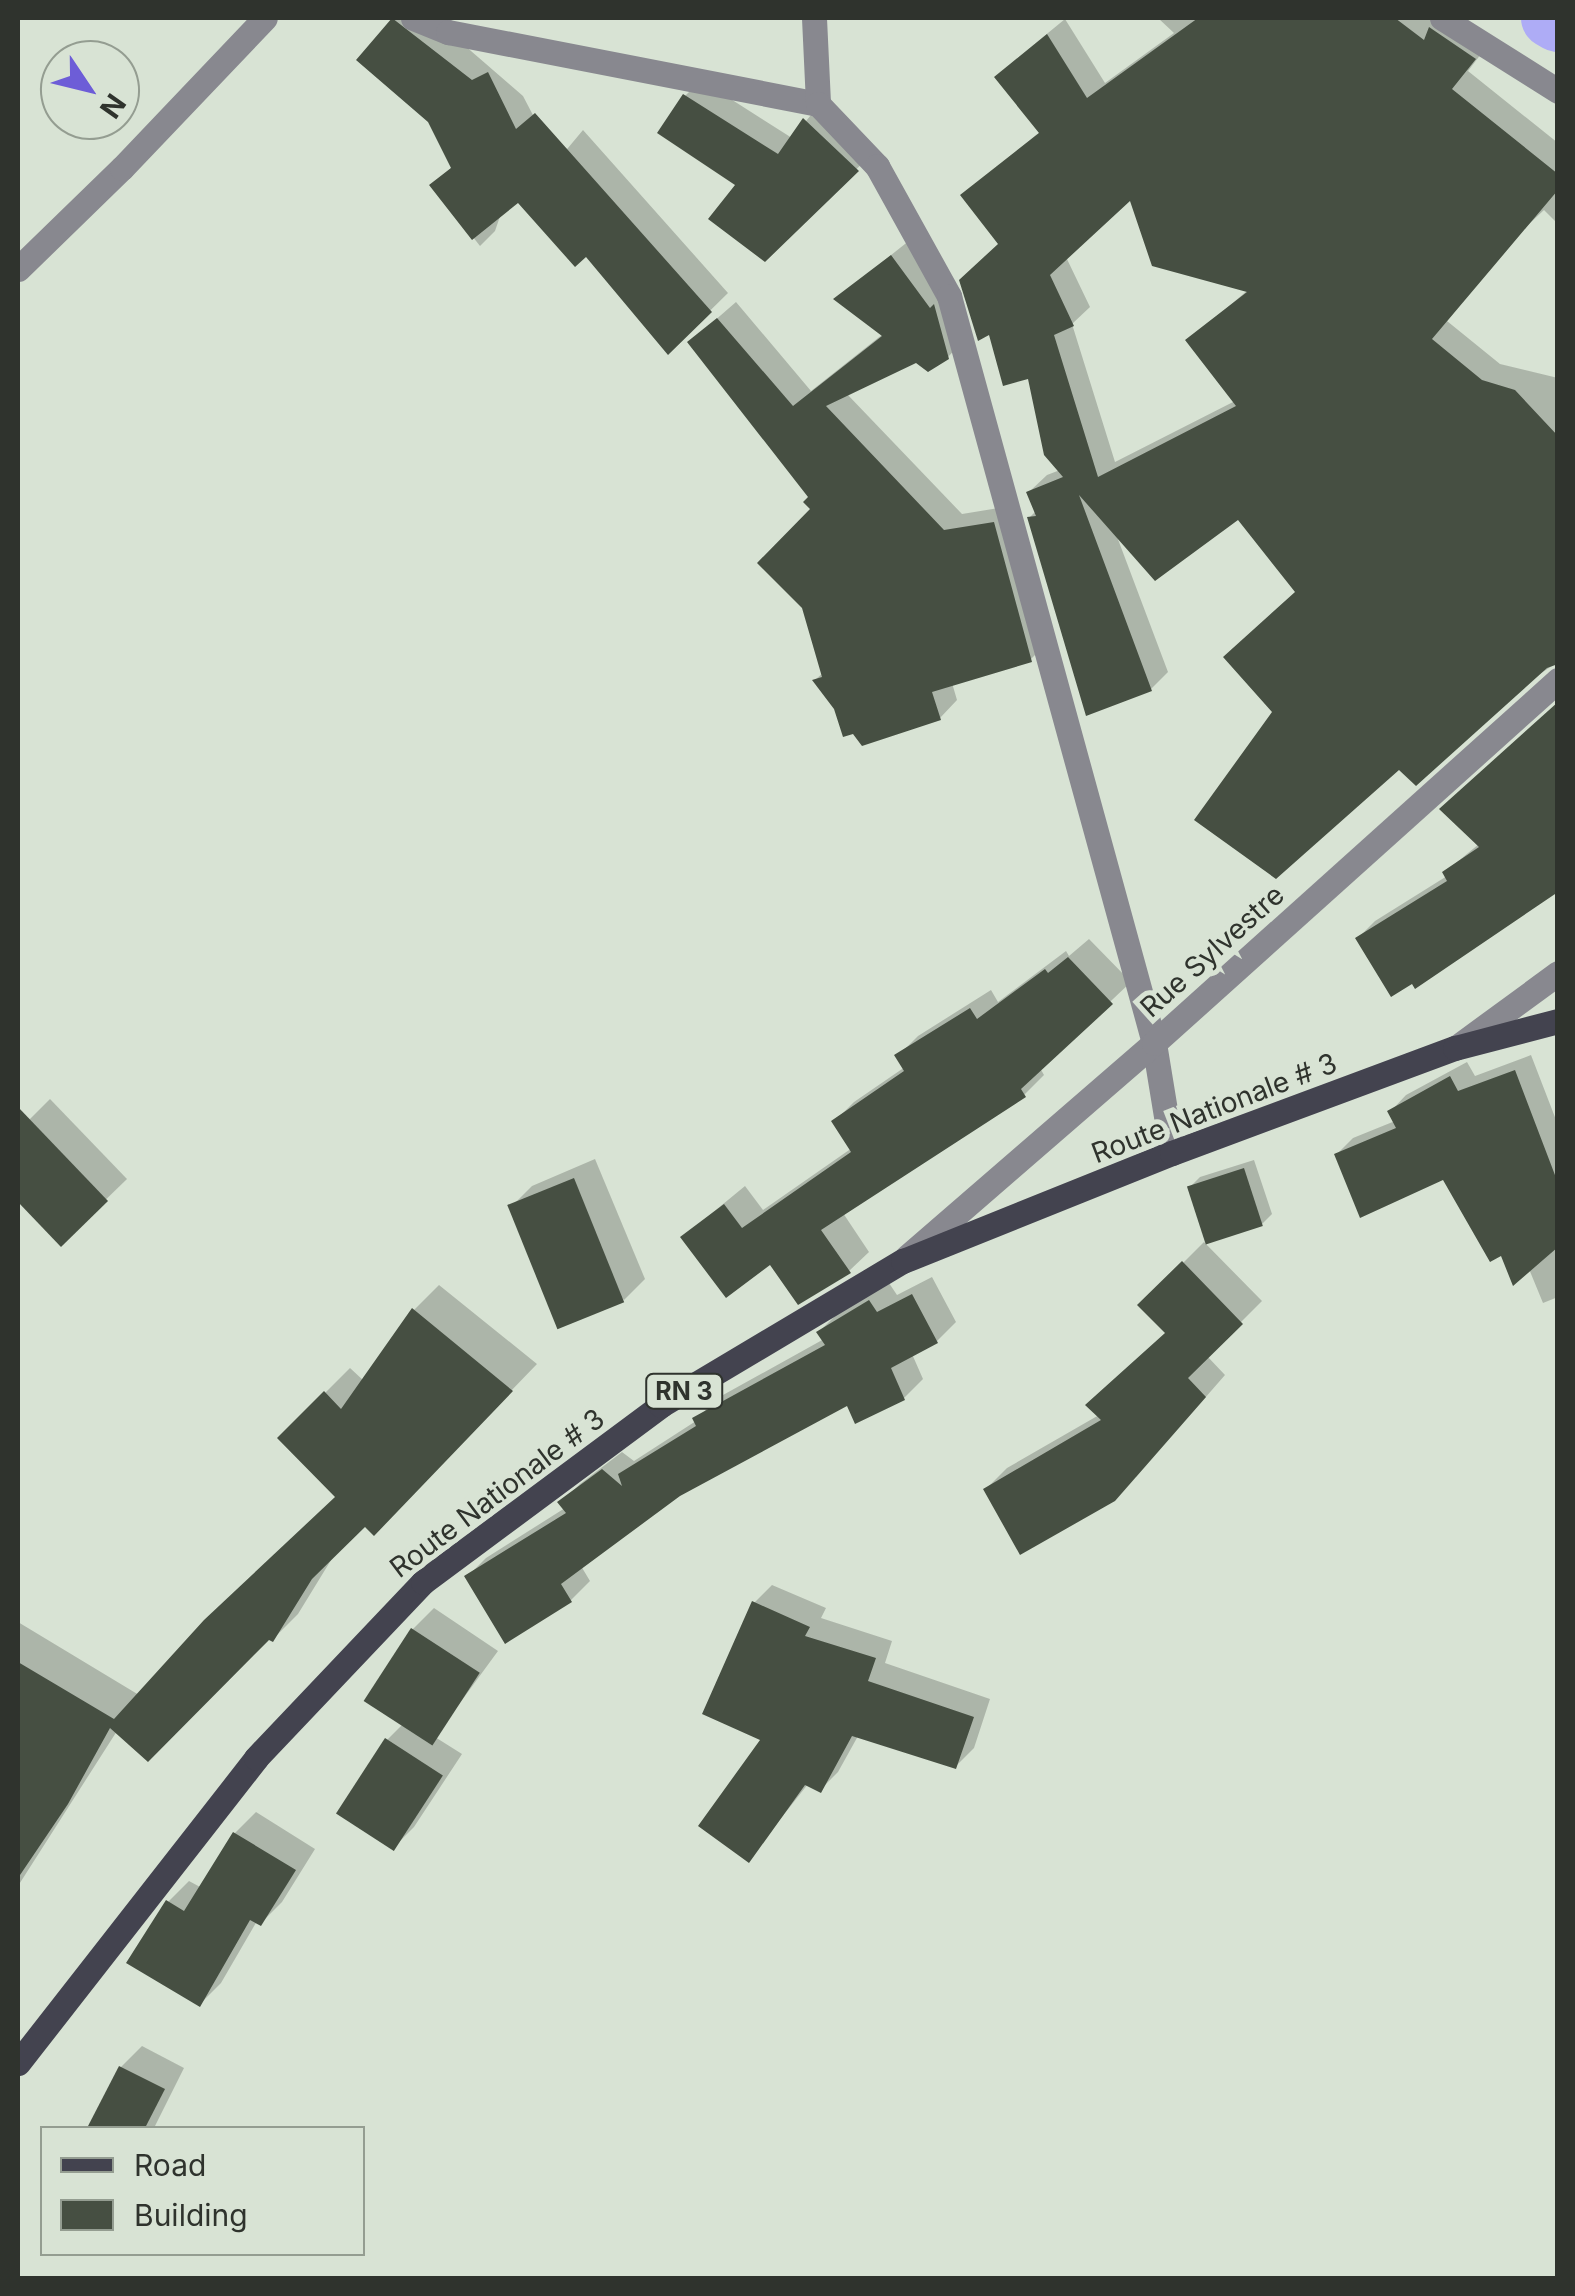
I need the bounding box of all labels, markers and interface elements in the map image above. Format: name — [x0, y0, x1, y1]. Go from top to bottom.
north arrow — [40, 40, 140, 140]
text: N — [93, 88, 133, 125]
street label: Rue Sylvestre — [1133, 878, 1291, 1024]
street label: Route Nationale # 3 — [1087, 1046, 1341, 1170]
road number: RN 3 — [644, 1371, 724, 1411]
street label: Route Nationale # 3 — [383, 1401, 611, 1585]
legend — [40, 2126, 365, 2256]
text: Road — [134, 2147, 206, 2183]
text: Building — [134, 2197, 248, 2233]

